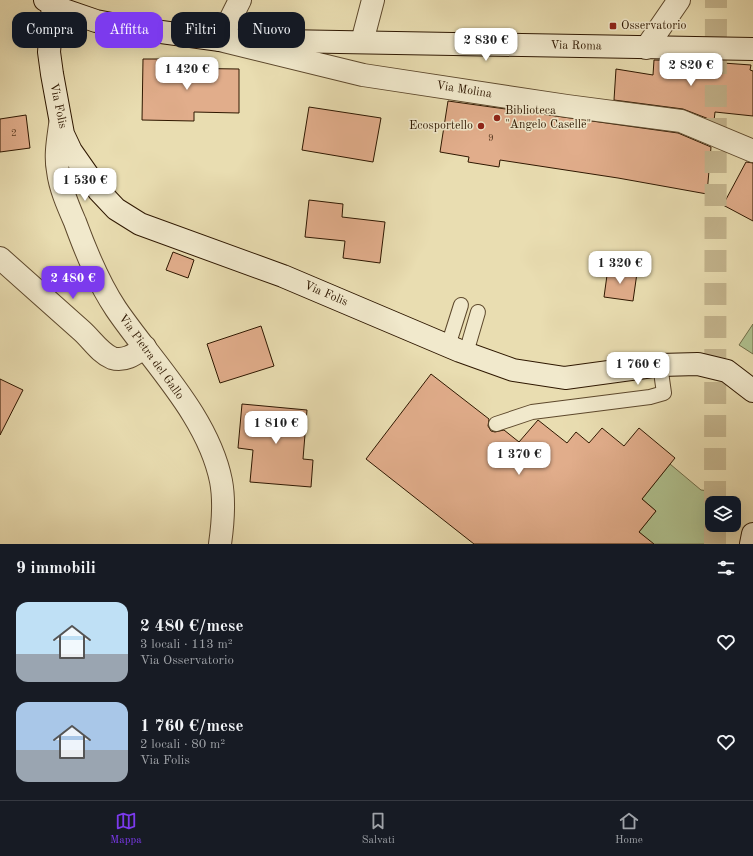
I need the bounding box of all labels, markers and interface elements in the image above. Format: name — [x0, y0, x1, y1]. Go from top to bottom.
chip: Compra — [12, 12, 87, 48]
chip: Affitta — [95, 12, 163, 48]
chip: Filtri — [171, 12, 230, 48]
chip: Nuovo — [238, 12, 305, 48]
place label: Osservatorio — [621, 20, 686, 32]
marker: Osservatorio — [608, 21, 618, 31]
pin: 2 830 € — [449, 28, 523, 62]
text: 2 830 € — [464, 34, 508, 47]
street label: Via Roma — [550, 40, 602, 52]
pin: 2 820 € — [654, 53, 728, 87]
pin: 1 420 € — [150, 57, 224, 91]
text: 2 820 € — [669, 59, 713, 72]
text: 1 420 € — [165, 63, 209, 76]
street label: Via Molina — [435, 80, 493, 100]
street label: Via Folis — [47, 82, 69, 130]
place label: Biblioteca "Angelo Caselle" — [505, 105, 591, 131]
marker: Biblioteca "Angelo Caselle" — [492, 113, 502, 123]
place label: Ecosportello — [409, 120, 473, 132]
marker: Ecosportello — [476, 121, 486, 131]
house number: 2 — [11, 128, 17, 138]
house number: 9 — [488, 133, 494, 143]
pin: 1 530 € — [48, 168, 122, 202]
text: 1 530 € — [63, 174, 107, 187]
pin: 1 320 € — [583, 251, 657, 285]
text: 1 320 € — [598, 257, 642, 270]
pin: 2 480 € — [36, 266, 110, 300]
text: 2 480 € — [51, 272, 95, 285]
street label: Via Folis — [302, 279, 350, 309]
street label: Via Pietra del Gallo — [116, 312, 186, 402]
pin: 1 760 € — [601, 352, 675, 386]
text: 1 760 € — [616, 358, 660, 371]
pin: 1 810 € — [239, 411, 313, 445]
text: 1 810 € — [254, 417, 298, 430]
pin: 1 370 € — [482, 442, 556, 476]
text: 1 370 € — [497, 448, 541, 461]
map controls — [705, 496, 741, 532]
button: layers — [705, 496, 741, 532]
icon: filters — [715, 557, 737, 579]
text: 9 immobili — [16, 560, 96, 577]
icon: home — [48, 618, 96, 666]
text: 2 480 €/mese — [140, 618, 243, 635]
icon: heart — [715, 631, 737, 653]
text: 3 locali · 113 m² — [140, 638, 233, 651]
text: Via Osservatorio — [140, 654, 234, 667]
icon: home — [48, 718, 96, 766]
text: 1 760 €/mese — [140, 718, 243, 735]
icon: heart — [715, 731, 737, 753]
text: 2 locali · 80 m² — [140, 738, 225, 751]
text: Via Folis — [140, 754, 190, 767]
tab: Mappa — [110, 810, 142, 848]
tab: Salvati — [362, 810, 395, 848]
tab: Home — [615, 810, 643, 848]

